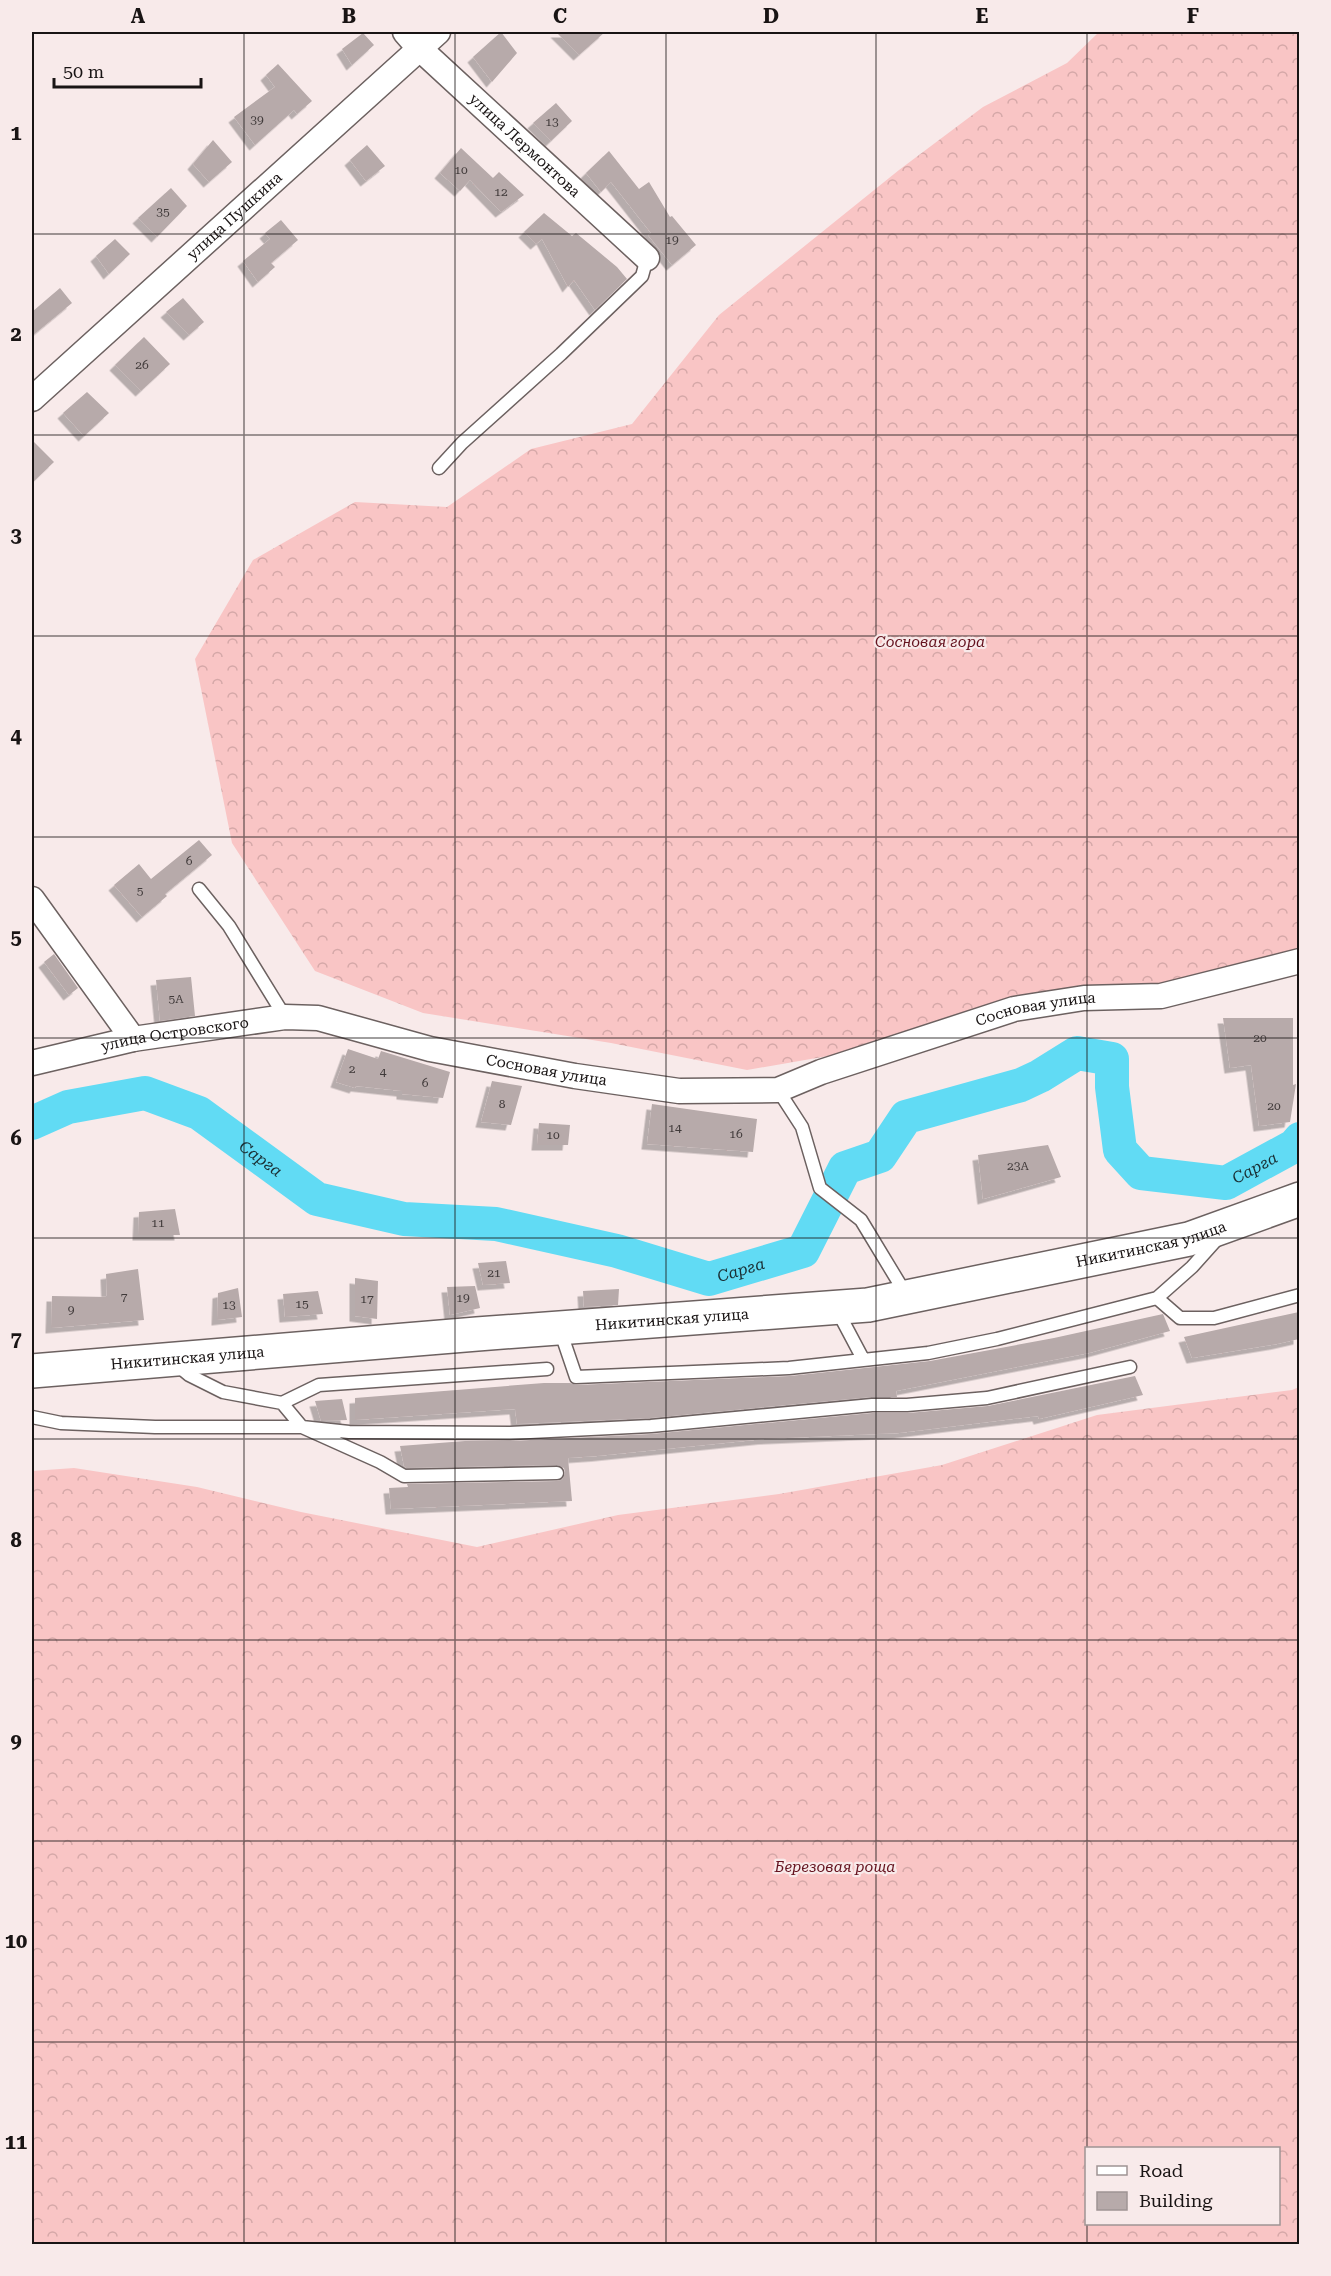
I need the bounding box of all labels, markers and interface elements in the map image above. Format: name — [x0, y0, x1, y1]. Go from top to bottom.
text: A — [131, 4, 146, 28]
text: B — [342, 4, 356, 28]
text: C — [553, 4, 567, 28]
text: D — [763, 4, 779, 28]
text: E — [976, 4, 989, 28]
text: F — [1187, 4, 1199, 28]
scale bar — [54, 51, 201, 89]
text: 50 m — [63, 61, 104, 82]
street label: улица Лермонтова — [465, 90, 584, 201]
house number: 39 — [250, 113, 264, 127]
house number: 13 — [545, 115, 559, 129]
text: 1 — [10, 121, 22, 145]
house number: 10 — [454, 163, 468, 177]
street label: улица Пушкина — [183, 168, 286, 263]
house number: 12 — [494, 185, 508, 199]
house number: 35 — [156, 205, 170, 219]
house number: 19 — [665, 233, 679, 247]
text: 2 — [10, 322, 22, 346]
house number: 26 — [135, 358, 149, 372]
text: 3 — [10, 523, 22, 547]
park label: Сосновая гора — [875, 633, 985, 651]
text: 4 — [10, 724, 22, 748]
house number: 6 — [186, 854, 193, 868]
house number: 5 — [137, 884, 144, 898]
text: 5 — [10, 925, 22, 949]
street label: Сосновая улица — [973, 989, 1096, 1030]
house number: 5А — [168, 992, 184, 1006]
street label: улица Островского — [99, 1013, 250, 1055]
house number: 20 — [1253, 1031, 1267, 1045]
street label: Сосновая улица — [485, 1051, 608, 1089]
house number: 2 — [349, 1062, 356, 1076]
house number: 4 — [380, 1065, 387, 1079]
house number: 6 — [422, 1076, 429, 1090]
house number: 8 — [499, 1097, 506, 1111]
house number: 20 — [1267, 1099, 1281, 1113]
house number: 14 — [668, 1121, 682, 1135]
text: 6 — [10, 1126, 22, 1150]
house number: 16 — [729, 1127, 743, 1141]
house number: 10 — [546, 1128, 560, 1142]
water label: Сарга — [235, 1137, 286, 1181]
water label: Сарга — [1229, 1148, 1281, 1188]
house number: 23А — [1007, 1159, 1030, 1173]
house number: 11 — [151, 1216, 165, 1230]
street label: Никитинская улица — [1074, 1217, 1229, 1271]
water label: Сарга — [715, 1254, 767, 1286]
house number: 21 — [487, 1266, 501, 1280]
house number: 7 — [121, 1290, 128, 1304]
house number: 19 — [456, 1291, 470, 1305]
house number: 17 — [360, 1292, 374, 1306]
house number: 15 — [295, 1297, 309, 1311]
house number: 13 — [222, 1298, 236, 1312]
house number: 9 — [68, 1303, 75, 1317]
street label: Никитинская улица — [594, 1305, 749, 1334]
text: 7 — [10, 1327, 22, 1351]
street label: Никитинская улица — [110, 1343, 265, 1373]
text: 8 — [10, 1528, 22, 1552]
text: 9 — [10, 1729, 22, 1753]
park label: Березовая роща — [774, 1858, 895, 1876]
text: 10 — [5, 1929, 27, 1953]
text: 11 — [5, 2130, 27, 2154]
legend — [1085, 2147, 1280, 2225]
text: Road — [1139, 2160, 1184, 2181]
text: Building — [1139, 2190, 1213, 2211]

